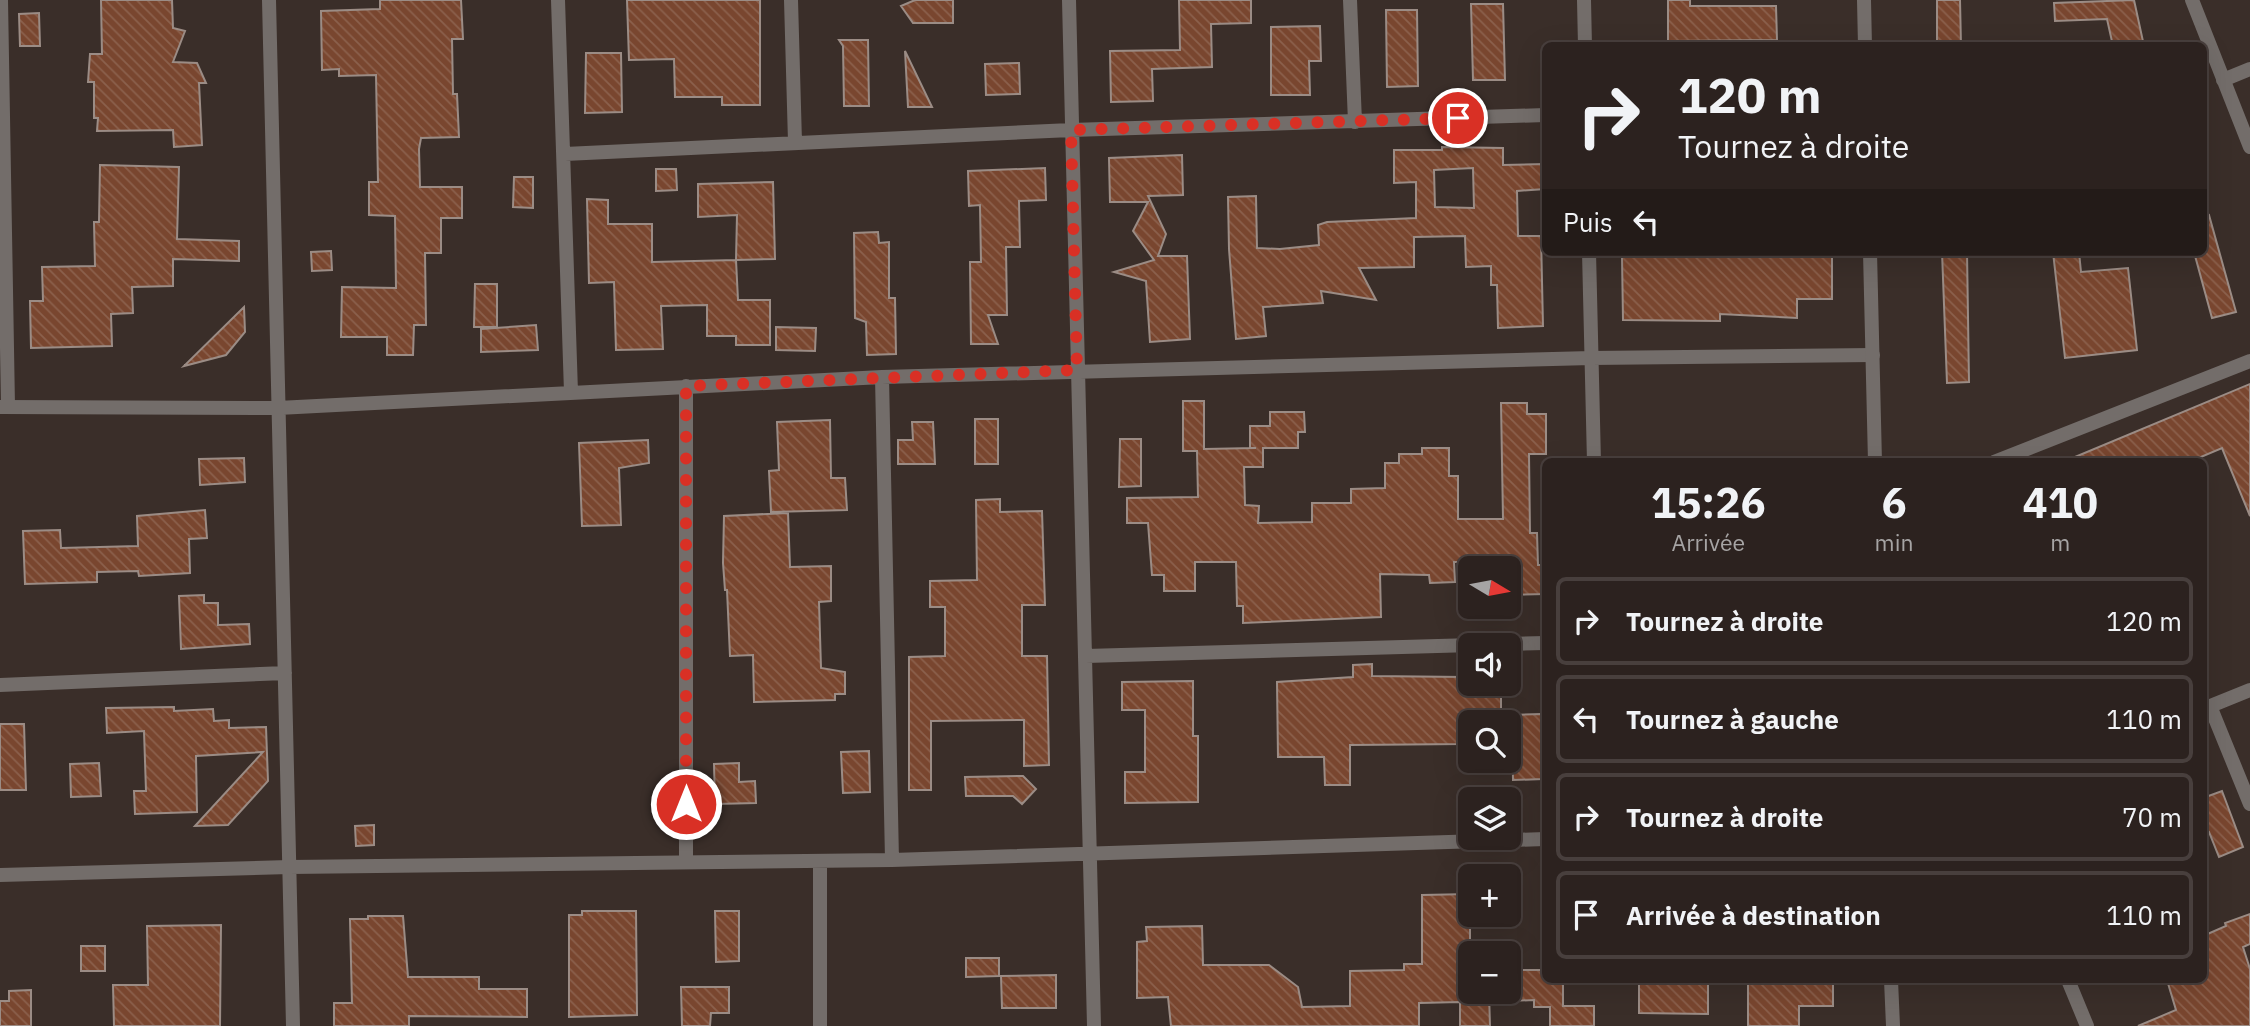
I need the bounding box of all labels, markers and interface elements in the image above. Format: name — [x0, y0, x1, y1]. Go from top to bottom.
text: 120 m — [1678, 63, 1822, 126]
icon: right — [1563, 70, 1654, 161]
pin — [1428, 88, 1488, 148]
icon: arrive — [1439, 99, 1477, 137]
text: Tournez à droite — [1678, 125, 1909, 167]
icon: left — [1627, 203, 1665, 241]
text: Puis — [1563, 205, 1613, 239]
text: 15:26 — [1651, 475, 1766, 530]
text: 6 — [1881, 475, 1907, 530]
text: 410 — [2022, 475, 2098, 530]
text: Arrivée — [1671, 527, 1745, 557]
text: min — [1875, 527, 1913, 557]
text: m — [2050, 527, 2070, 557]
north arrow — [1458, 556, 1521, 620]
map controls — [1458, 556, 1521, 1004]
icon: right — [1567, 602, 1605, 640]
text: Tournez à droite — [1626, 604, 1823, 638]
text: 120 m — [2106, 604, 2182, 638]
button: sound — [1458, 633, 1521, 696]
icon: left — [1567, 700, 1605, 738]
text: Tournez à gauche — [1626, 702, 1839, 736]
text: 110 m — [2106, 702, 2182, 736]
button: search — [1458, 710, 1521, 773]
position arrow — [649, 767, 723, 841]
button: layers — [1458, 787, 1521, 850]
icon: right — [1567, 798, 1605, 836]
text: Tournez à droite — [1626, 800, 1823, 834]
text: 70 m — [2122, 800, 2182, 834]
button: + — [1458, 864, 1521, 927]
icon: arrive — [1567, 896, 1605, 934]
text: Arrivée à destination — [1626, 898, 1881, 932]
text: 110 m — [2106, 898, 2182, 932]
button: − — [1458, 941, 1521, 1004]

